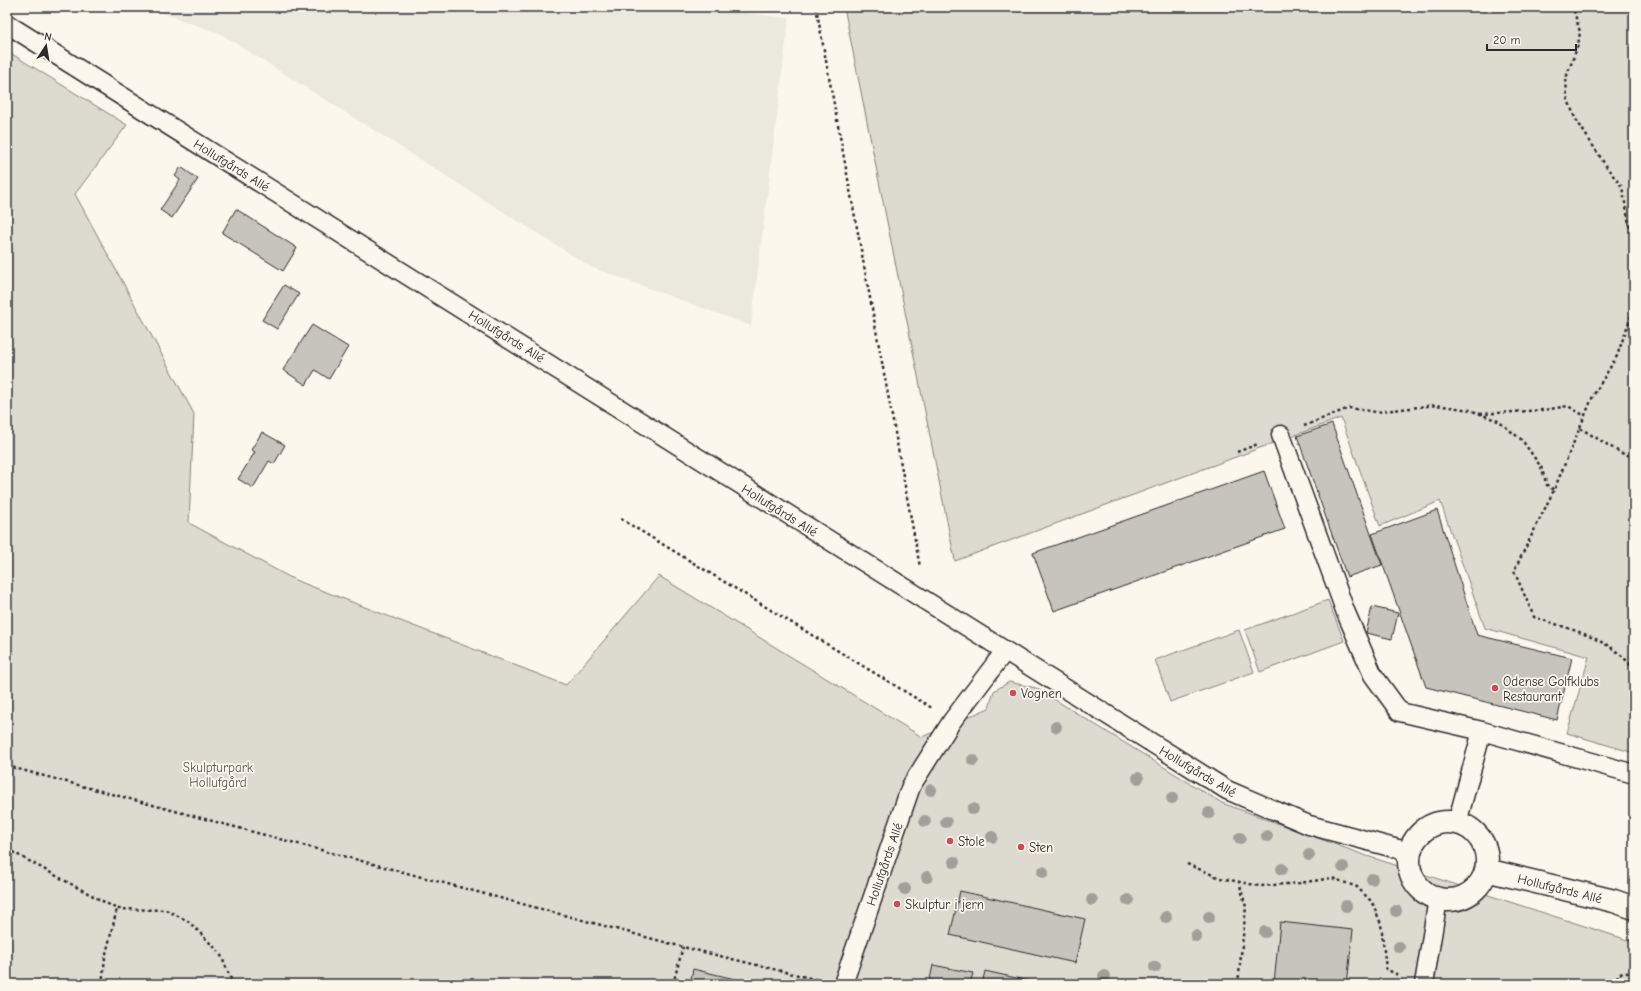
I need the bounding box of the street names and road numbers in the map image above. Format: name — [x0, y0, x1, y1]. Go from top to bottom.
street label: Hollufgårds Allé — [191, 136, 273, 195]
street label: Hollufgårds Allé — [466, 307, 548, 366]
street label: Hollufgårds Allé — [739, 481, 821, 540]
street label: Hollufgårds Allé — [1157, 743, 1239, 800]
street label: Hollufgårds Allé — [863, 820, 906, 908]
street label: Hollufgårds Allé — [1516, 871, 1604, 906]

